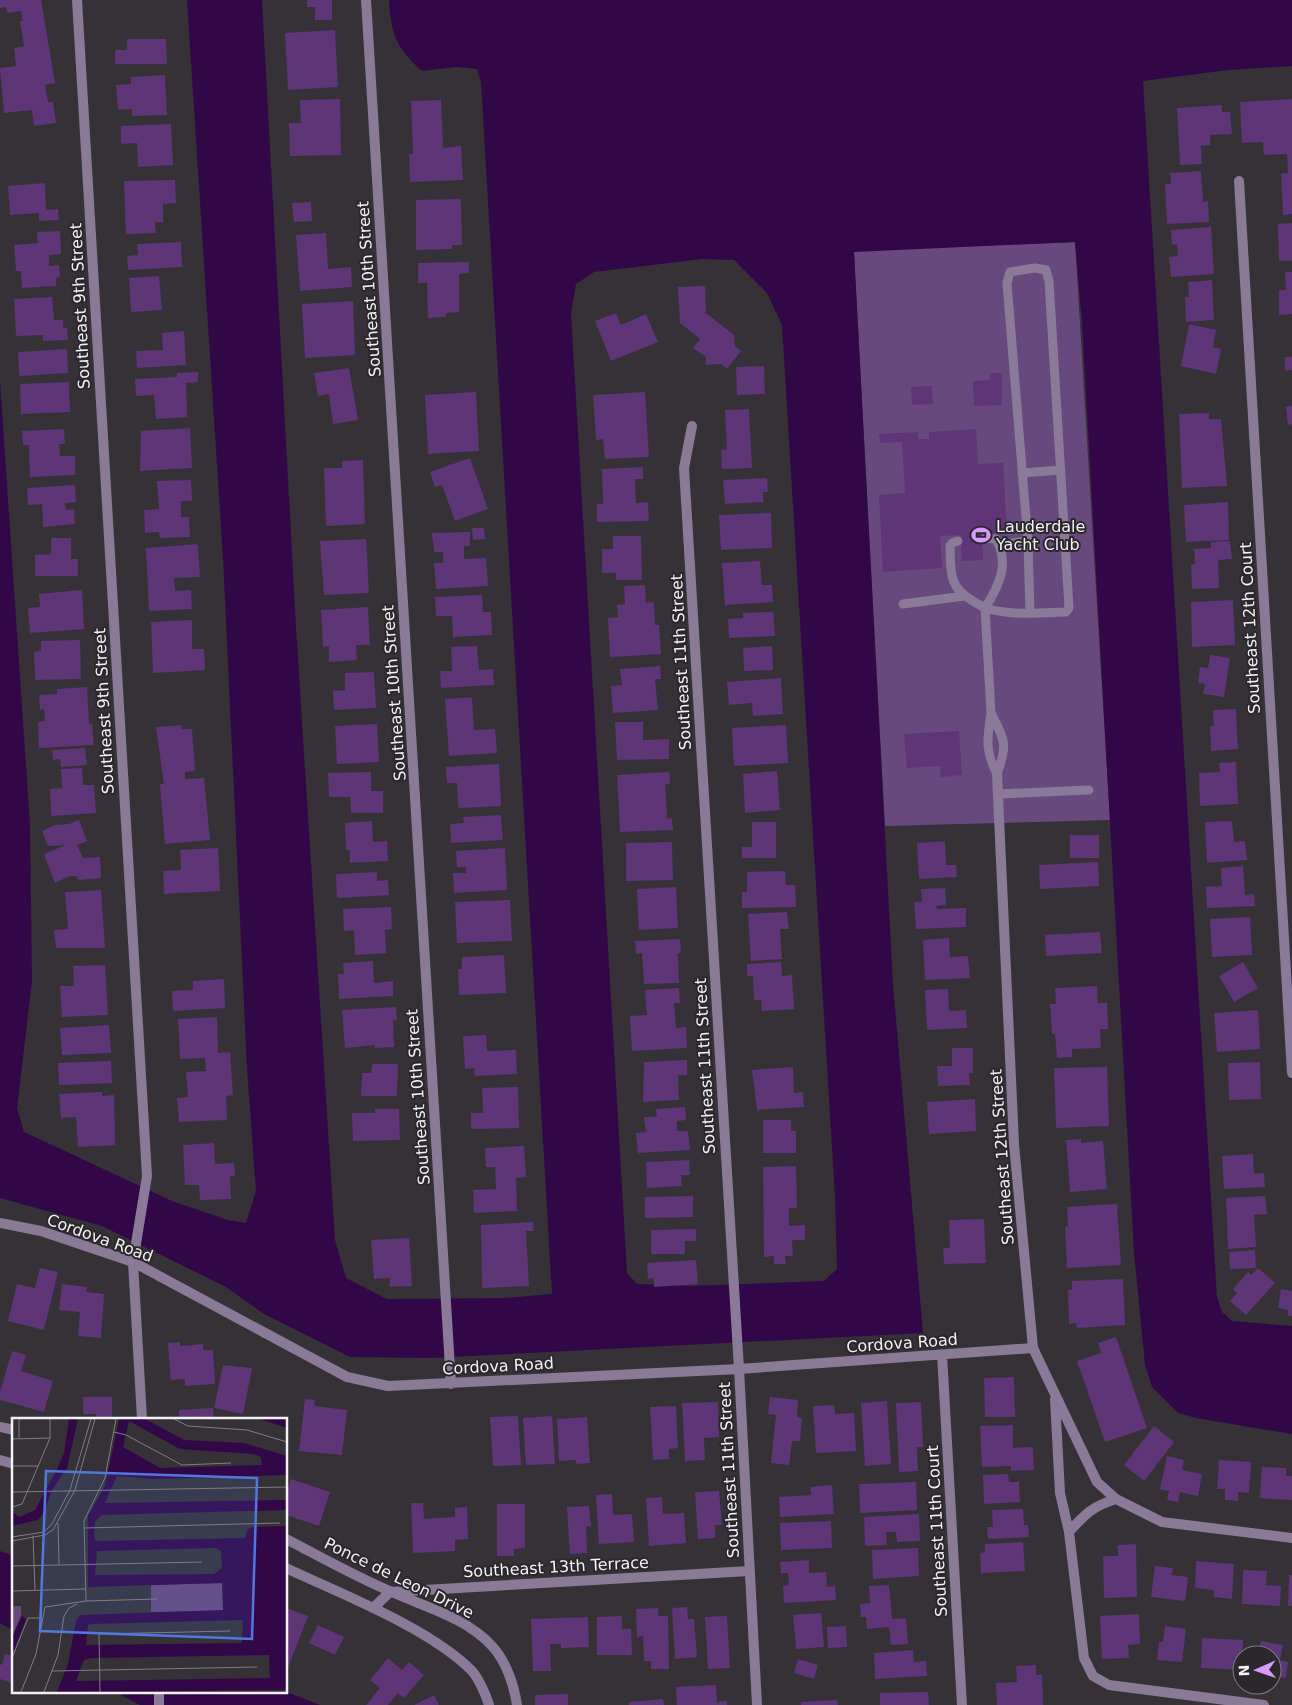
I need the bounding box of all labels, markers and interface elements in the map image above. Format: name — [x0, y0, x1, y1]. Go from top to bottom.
street label: Southeast 10th Street — [353, 200, 385, 378]
street label: Southeast 9th Street — [66, 223, 94, 389]
place label: Lauderdale Yacht Club — [995, 517, 1085, 554]
sports icon: Lauderdale Yacht Club — [970, 524, 992, 546]
street label: Southeast 12th Court — [1236, 542, 1264, 714]
street label: Southeast 11th Street — [667, 573, 695, 751]
street label: Southeast 10th Street — [378, 604, 410, 782]
street label: Southeast 9th Street — [90, 628, 118, 794]
street label: Southeast 11th Street — [691, 977, 719, 1155]
street label: Southeast 10th Street — [402, 1008, 434, 1186]
street label: Southeast 12th Street — [986, 1068, 1018, 1246]
street label: Cordova Road — [44, 1210, 156, 1266]
street label: Cordova Road — [846, 1330, 958, 1356]
street label: Cordova Road — [442, 1354, 554, 1378]
street label: Southeast 11th Street — [715, 1381, 743, 1559]
inset map — [12, 1418, 288, 1692]
street label: Southeast 11th Court — [923, 1445, 951, 1617]
street label: Ponce de Leon Drive — [321, 1534, 477, 1622]
street label: Southeast 13th Terrace — [463, 1553, 649, 1581]
north arrow — [1232, 1645, 1282, 1695]
text: N — [1236, 1664, 1252, 1677]

